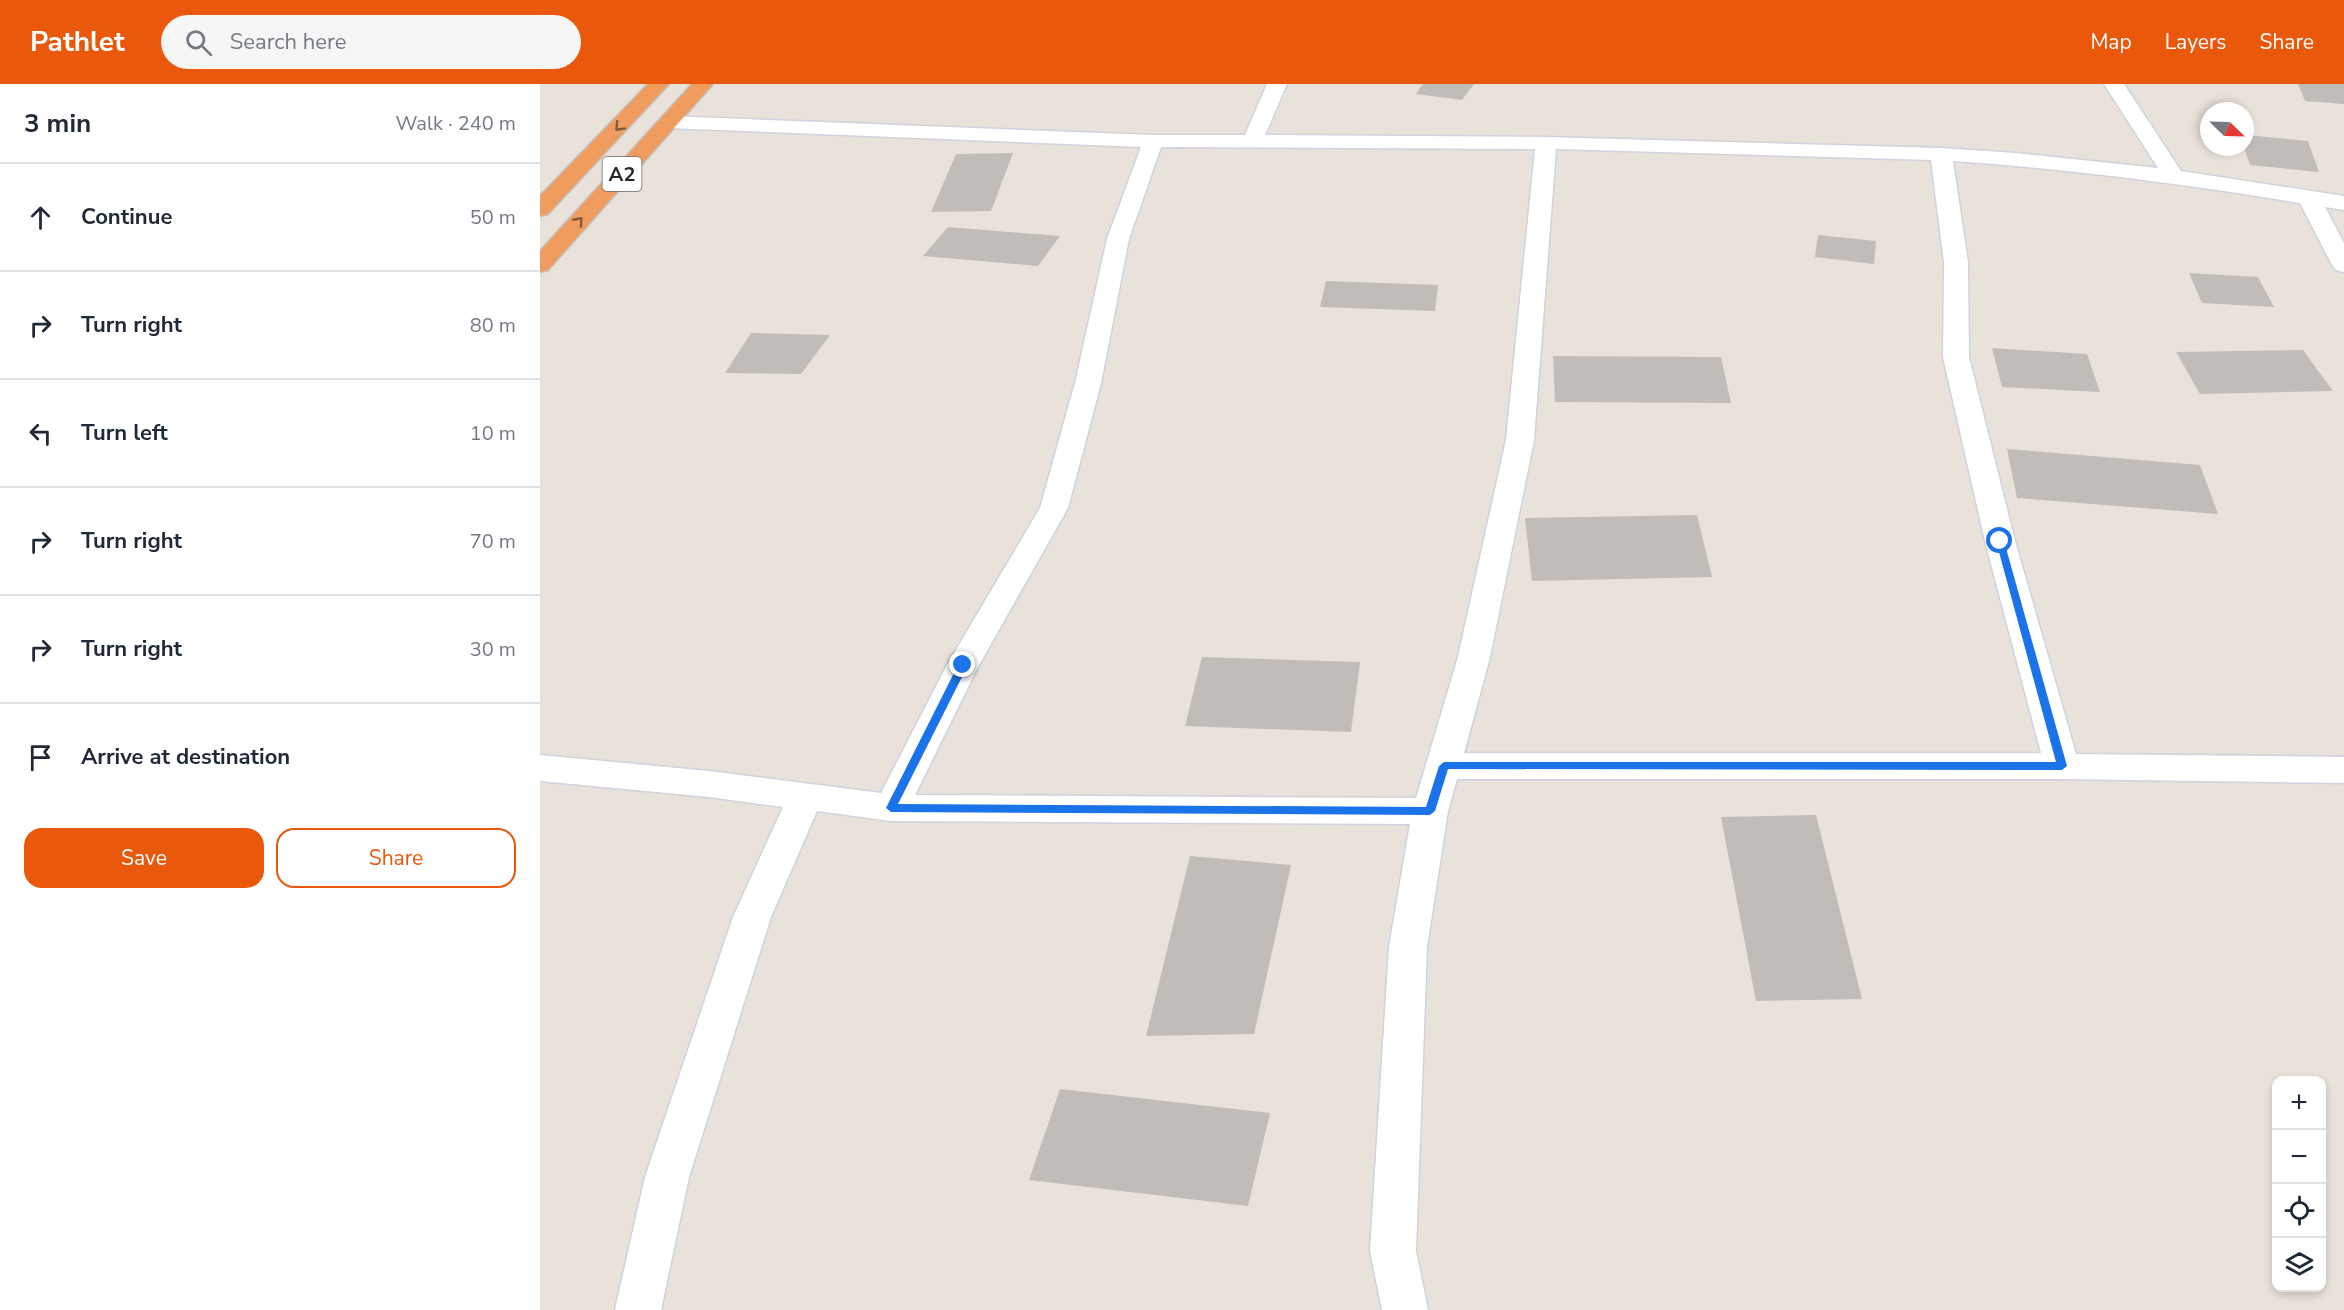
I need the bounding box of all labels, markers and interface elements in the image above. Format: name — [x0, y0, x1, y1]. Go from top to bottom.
search box — [161, 15, 581, 69]
text: Pathlet — [30, 23, 125, 61]
icon: search — [182, 26, 215, 59]
text: Search here — [230, 27, 346, 57]
text: Map — [2090, 28, 2132, 56]
text: Layers — [2165, 28, 2226, 56]
text: Share — [2259, 28, 2314, 56]
north arrow — [2200, 102, 2254, 156]
text: 3 min — [24, 106, 91, 141]
text: Walk · 240 m — [396, 110, 516, 137]
one-way arrow — [615, 119, 626, 130]
road number: A2 — [602, 157, 641, 191]
icon: ahead — [24, 201, 57, 234]
text: Continue — [81, 202, 172, 232]
text: 50 m — [470, 204, 516, 231]
one-way arrow — [572, 218, 583, 228]
icon: right — [24, 309, 57, 342]
text: Turn right — [81, 310, 182, 340]
text: 80 m — [470, 312, 516, 339]
icon: left — [24, 417, 57, 450]
text: Turn left — [81, 418, 168, 448]
text: 10 m — [470, 420, 516, 447]
icon: right — [24, 525, 57, 558]
text: Turn right — [81, 526, 182, 556]
route start — [1986, 527, 2012, 553]
text: 70 m — [470, 528, 516, 555]
icon: right — [24, 633, 57, 666]
text: Turn right — [81, 634, 182, 664]
text: 30 m — [470, 636, 516, 663]
route end — [949, 651, 975, 677]
icon: arrive — [24, 741, 57, 774]
text: Arrive at destination — [81, 742, 290, 772]
button: Save — [24, 828, 264, 888]
button: Share — [276, 828, 516, 888]
map controls — [2272, 1076, 2326, 1292]
button: + — [2272, 1076, 2326, 1130]
button: − — [2272, 1130, 2326, 1184]
button: locate — [2272, 1184, 2326, 1238]
button: layers — [2272, 1238, 2326, 1292]

